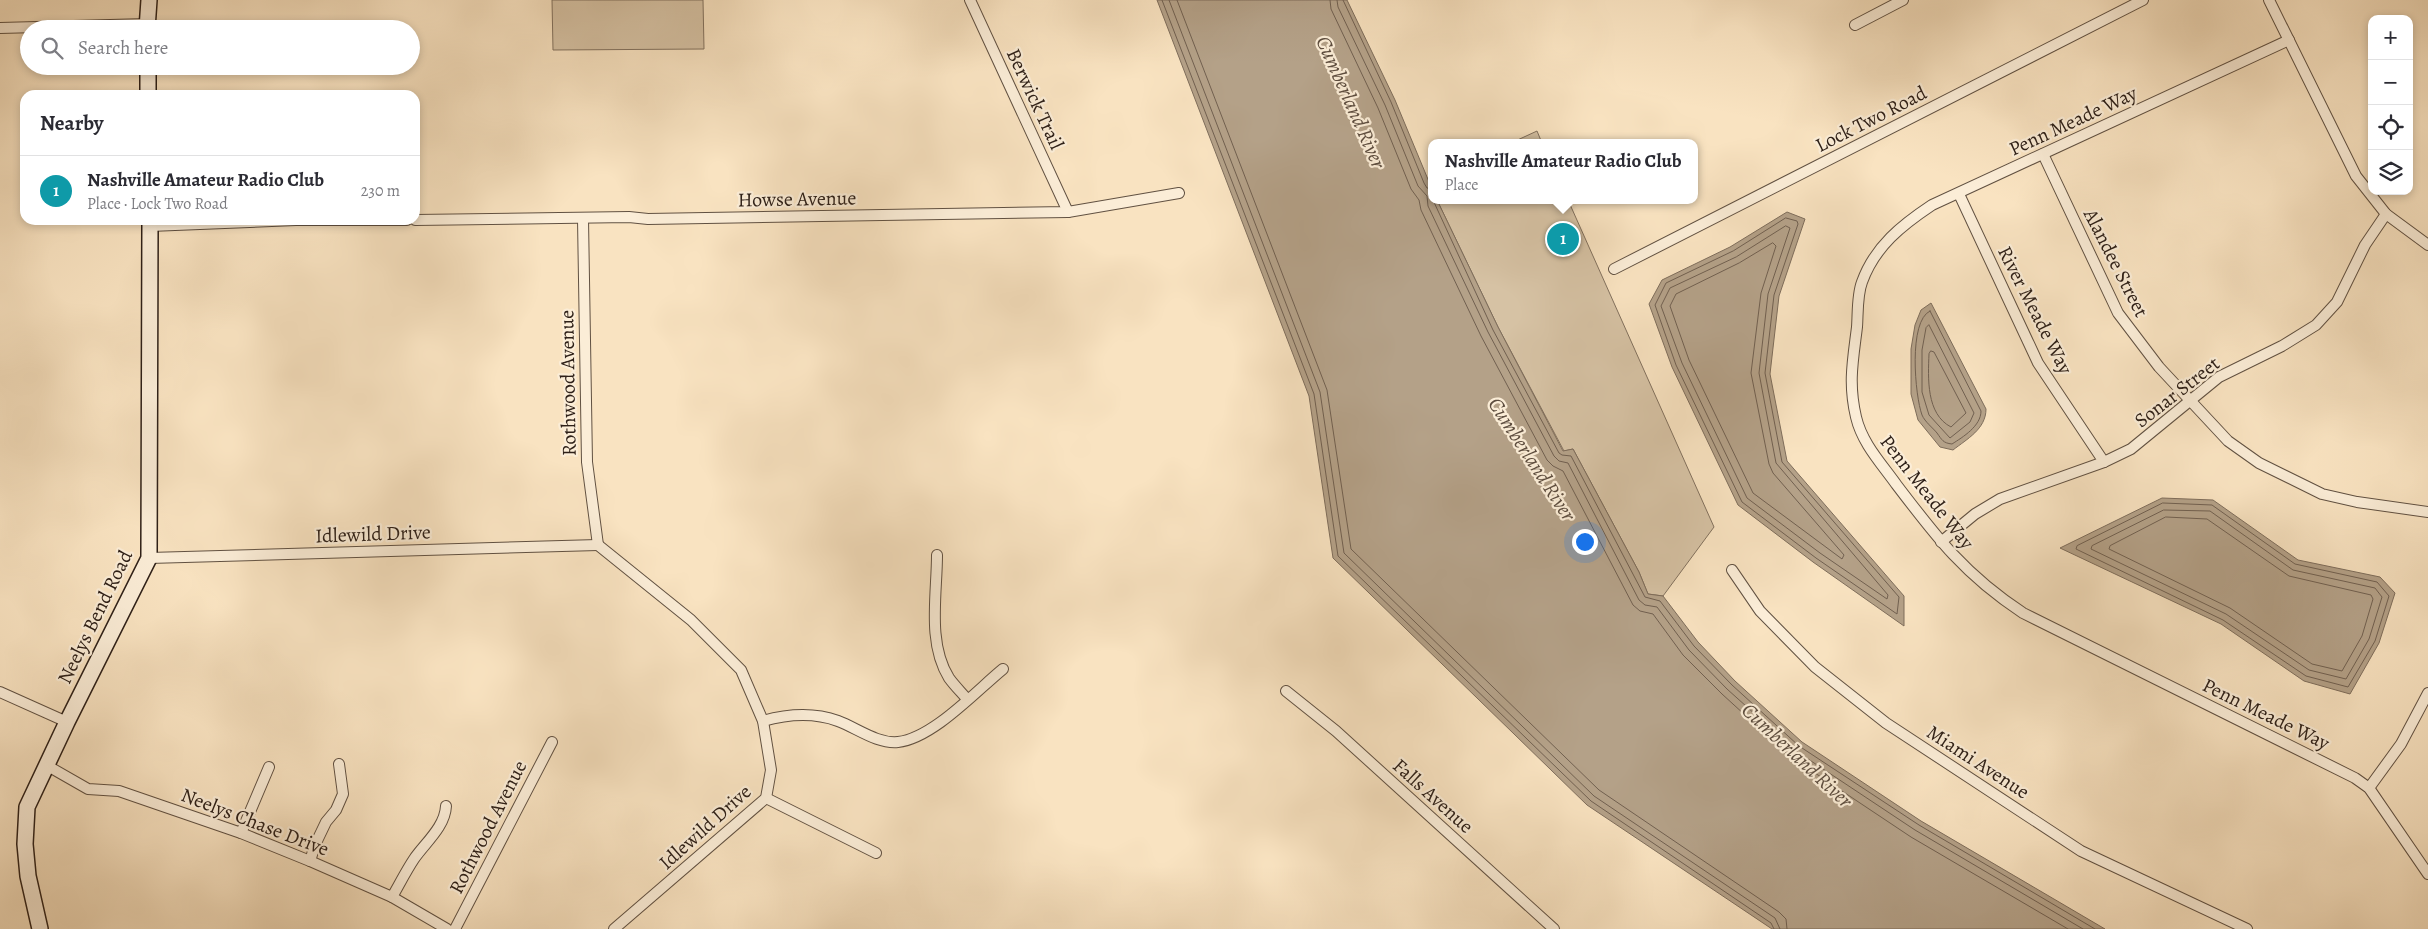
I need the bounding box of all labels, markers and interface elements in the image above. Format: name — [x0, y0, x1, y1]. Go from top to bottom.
map controls — [2368, 15, 2413, 195]
button: + — [2368, 15, 2413, 60]
search box — [20, 20, 420, 75]
water label: Cumberland River — [1309, 31, 1393, 173]
icon: search — [38, 34, 66, 62]
text: Search here — [78, 35, 168, 61]
street label: Berwick Trail — [1000, 44, 1070, 154]
button: − — [2368, 60, 2413, 105]
street label: Lock Two Road — [1811, 79, 1932, 159]
street label: Penn Meade Way — [2005, 79, 2142, 162]
button: locate — [2368, 105, 2413, 150]
text: Nearby — [40, 109, 103, 137]
popup — [1428, 139, 1698, 204]
text: Nashville Amateur Radio Club — [1444, 148, 1682, 174]
button: layers — [2368, 150, 2413, 195]
text: Nashville Amateur Radio Club — [87, 167, 324, 193]
text: Place — [1444, 174, 1478, 196]
text: 1 — [53, 180, 59, 202]
text: 230 m — [361, 180, 400, 202]
street label: Howse Avenue — [737, 184, 857, 214]
text: Place · Lock Two Road — [87, 193, 228, 215]
street label: Alandee Street — [2077, 203, 2155, 322]
pin: 1 — [1547, 220, 1579, 258]
street label: River Meade Way — [1991, 241, 2079, 380]
street label: Rothwood Avenue — [553, 310, 583, 456]
street label: Sonar Street — [2129, 350, 2226, 434]
water label: Cumberland River — [1482, 392, 1583, 527]
street label: Penn Meade Way — [1874, 429, 1981, 556]
street label: Idlewild Drive — [315, 518, 431, 550]
your location — [1572, 529, 1598, 555]
street label: Neelys Bend Road — [51, 545, 139, 688]
street label: Penn Meade Way — [2198, 672, 2335, 757]
water label: Cumberland River — [1735, 696, 1859, 814]
street label: Miami Avenue — [1921, 719, 2035, 805]
street label: Falls Avenue — [1387, 753, 1479, 840]
street label: Rothwood Avenue — [443, 756, 533, 898]
street label: Idlewild Drive — [653, 778, 757, 876]
street label: Neelys Chase Drive — [177, 781, 333, 863]

